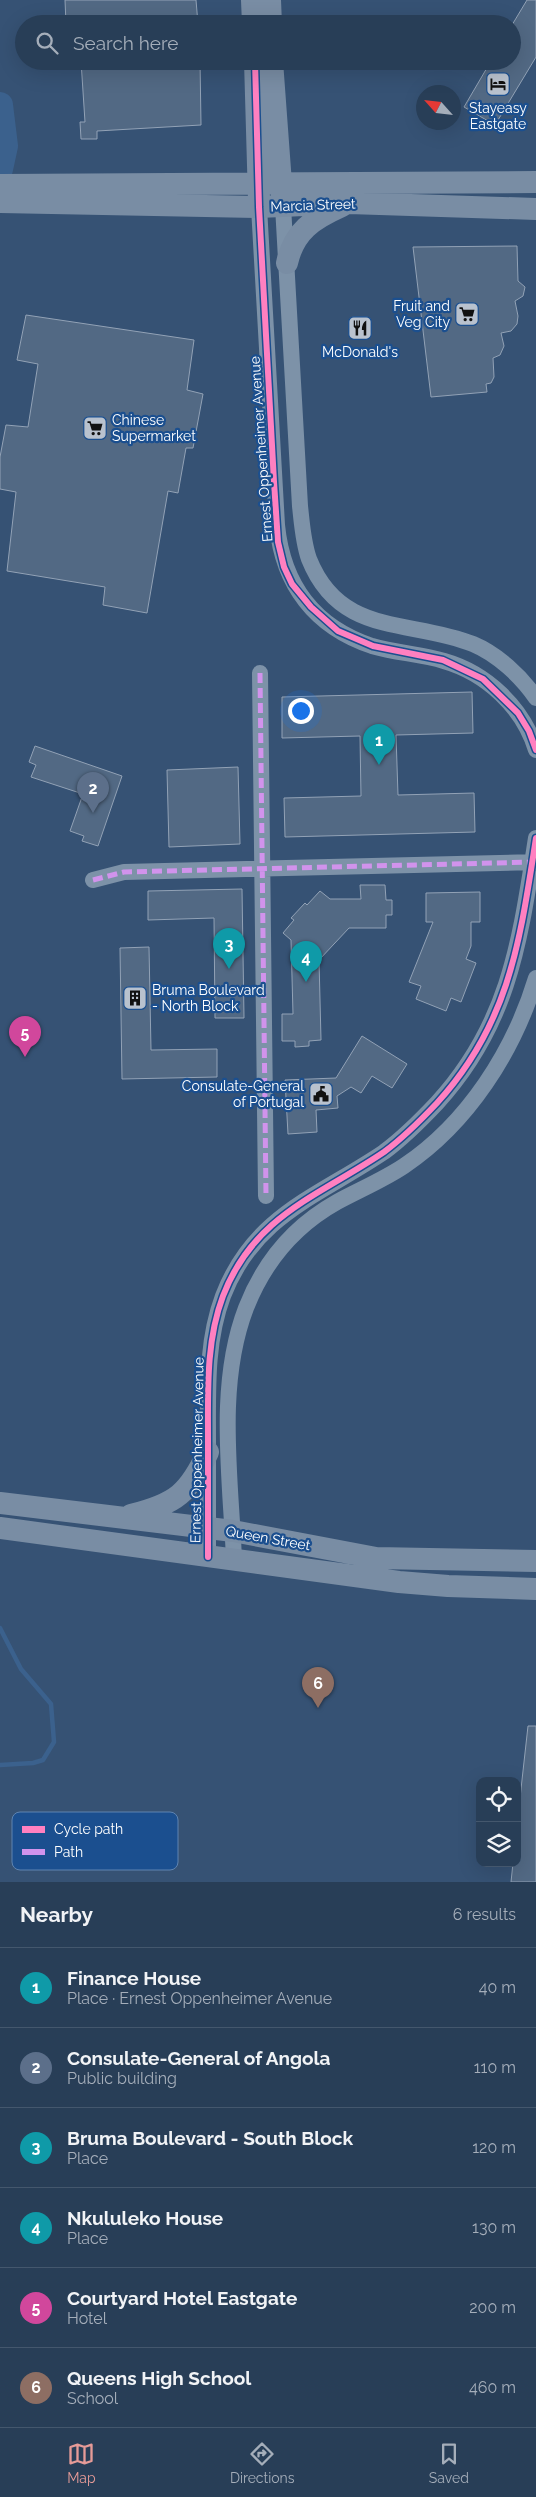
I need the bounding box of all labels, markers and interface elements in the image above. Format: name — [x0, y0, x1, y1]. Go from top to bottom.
search box — [15, 15, 521, 70]
icon: search — [33, 29, 61, 57]
text: Search here — [73, 32, 179, 54]
hotel icon: Stayeasy Eastgate — [485, 71, 511, 97]
north arrow — [416, 85, 461, 130]
place label: Stayeasy Eastgate — [469, 100, 527, 132]
street label: Marcia Street — [270, 196, 356, 214]
place label: Fruit and Veg City — [393, 298, 450, 330]
supermarket icon: Fruit and Veg City — [454, 301, 480, 327]
restaurant icon: McDonald's — [347, 315, 373, 341]
place label: McDonald's — [322, 344, 398, 360]
street label: Ernest Oppenheimer Avenue — [247, 356, 275, 542]
place label: Chinese Supermarket — [112, 412, 196, 444]
supermarket icon: Chinese Supermarket — [82, 415, 108, 441]
your location — [288, 698, 314, 724]
pin: 1 — [363, 724, 395, 765]
pin: 2 — [77, 772, 109, 813]
pin: 3 — [213, 928, 245, 969]
pin: 4 — [290, 941, 322, 982]
place label: Bruma Boulevard - North Block — [152, 982, 265, 1014]
building icon: Bruma Boulevard - North Block — [122, 985, 148, 1011]
pin: 5 — [9, 1016, 41, 1057]
place label: Consulate-General of Portugal — [182, 1078, 304, 1110]
public building icon: Consulate-General of Portugal — [308, 1081, 334, 1107]
street label: Ernest Oppenheimer Avenue — [187, 1357, 207, 1543]
street label: Queen Street — [224, 1523, 312, 1553]
pin: 6 — [302, 1667, 334, 1708]
map controls — [476, 1777, 521, 1867]
button: locate — [476, 1777, 521, 1822]
legend — [12, 1812, 178, 1870]
text: Cycle path — [54, 1821, 123, 1837]
button: layers — [476, 1822, 521, 1867]
text: Path — [54, 1844, 83, 1860]
text: Nearby — [20, 1902, 93, 1927]
text: 6 results — [453, 1905, 516, 1924]
text: Finance House — [67, 1967, 201, 1989]
text: 1 — [32, 1978, 40, 1997]
text: 40 m — [479, 1978, 516, 1997]
text: Place · Ernest Oppenheimer Avenue — [67, 1989, 332, 2008]
text: Consulate-General of Angola — [67, 2047, 331, 2069]
text: 2 — [31, 2058, 41, 2077]
text: 110 m — [474, 2058, 516, 2077]
text: Public building — [67, 2069, 177, 2088]
text: Bruma Boulevard - South Block — [67, 2127, 353, 2149]
text: 3 — [32, 2138, 40, 2157]
text: 120 m — [472, 2138, 516, 2157]
text: Place — [67, 2149, 108, 2168]
text: Nkululeko House — [67, 2207, 223, 2229]
text: 4 — [31, 2218, 41, 2237]
text: 130 m — [472, 2218, 516, 2237]
text: Place — [67, 2229, 108, 2248]
text: Courtyard Hotel Eastgate — [67, 2287, 297, 2309]
text: 5 — [32, 2298, 40, 2317]
text: 200 m — [469, 2298, 516, 2317]
text: Hotel — [67, 2309, 107, 2328]
text: Queens High School — [67, 2367, 251, 2389]
text: 6 — [31, 2378, 41, 2397]
text: 460 m — [469, 2378, 516, 2397]
text: School — [67, 2389, 118, 2408]
tab: Map — [67, 2440, 96, 2486]
tab: Directions — [230, 2440, 295, 2486]
tab: Saved — [429, 2440, 469, 2486]

